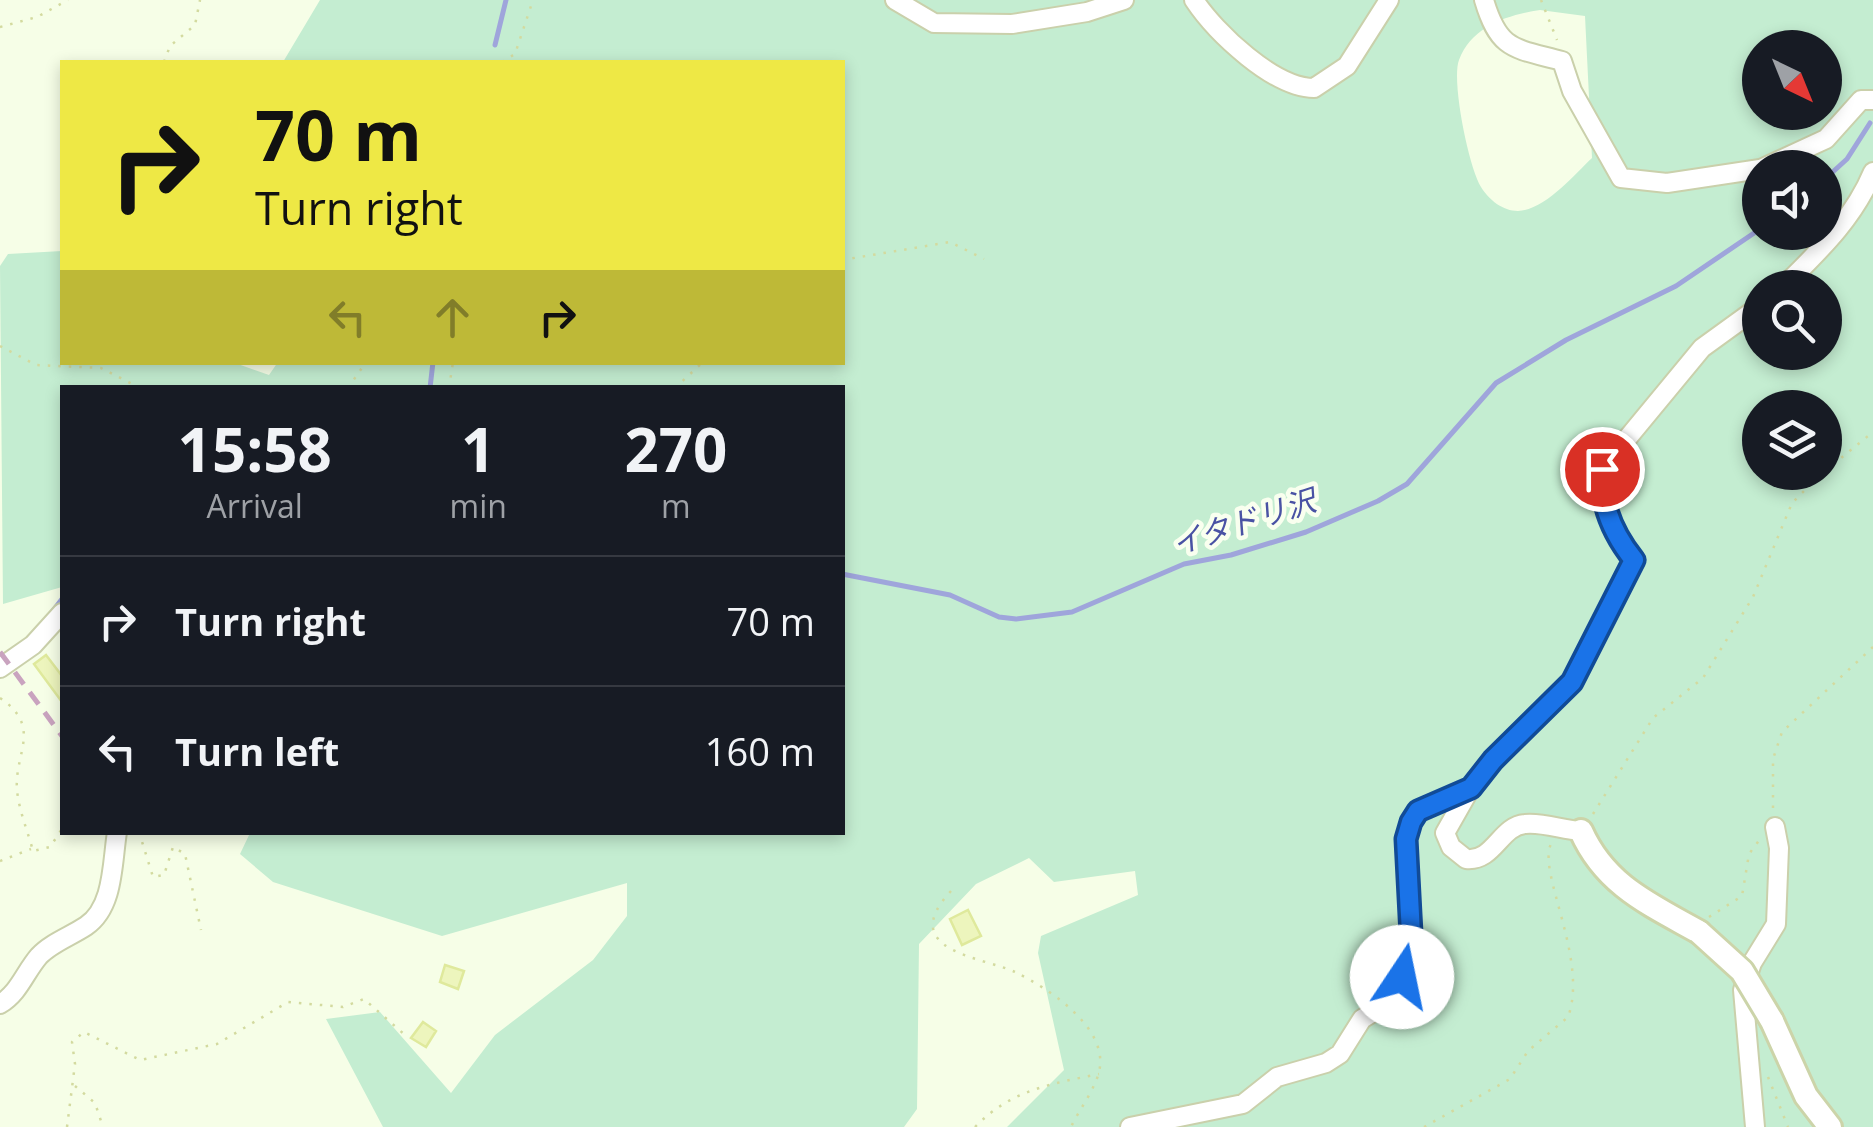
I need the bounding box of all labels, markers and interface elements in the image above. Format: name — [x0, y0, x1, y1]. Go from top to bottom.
north arrow — [1742, 30, 1842, 130]
map controls — [1742, 30, 1842, 490]
text: 70 m — [255, 86, 422, 182]
icon: right — [90, 100, 220, 230]
button: sound — [1742, 150, 1842, 250]
text: Turn right — [255, 177, 463, 238]
button: search — [1742, 270, 1842, 370]
icon: left — [320, 290, 375, 345]
icon: ahead — [425, 290, 480, 345]
icon: right — [530, 290, 585, 345]
button: layers — [1742, 390, 1842, 490]
text: 15:58 — [178, 408, 332, 490]
text: 1 — [461, 408, 495, 490]
text: 270 — [624, 408, 727, 490]
pin — [1560, 427, 1645, 512]
icon: arrive — [1575, 442, 1630, 497]
water label: イタドリ沢 — [1166, 478, 1324, 564]
text: Arrival — [207, 484, 303, 527]
text: min — [450, 484, 507, 527]
text: m — [661, 484, 691, 527]
icon: right — [90, 594, 145, 649]
text: Turn right — [175, 595, 366, 647]
text: 70 m — [726, 595, 815, 647]
icon: left — [90, 724, 145, 779]
text: Turn left — [175, 725, 339, 777]
text: 160 m — [705, 725, 815, 777]
position arrow — [1350, 925, 1454, 1029]

